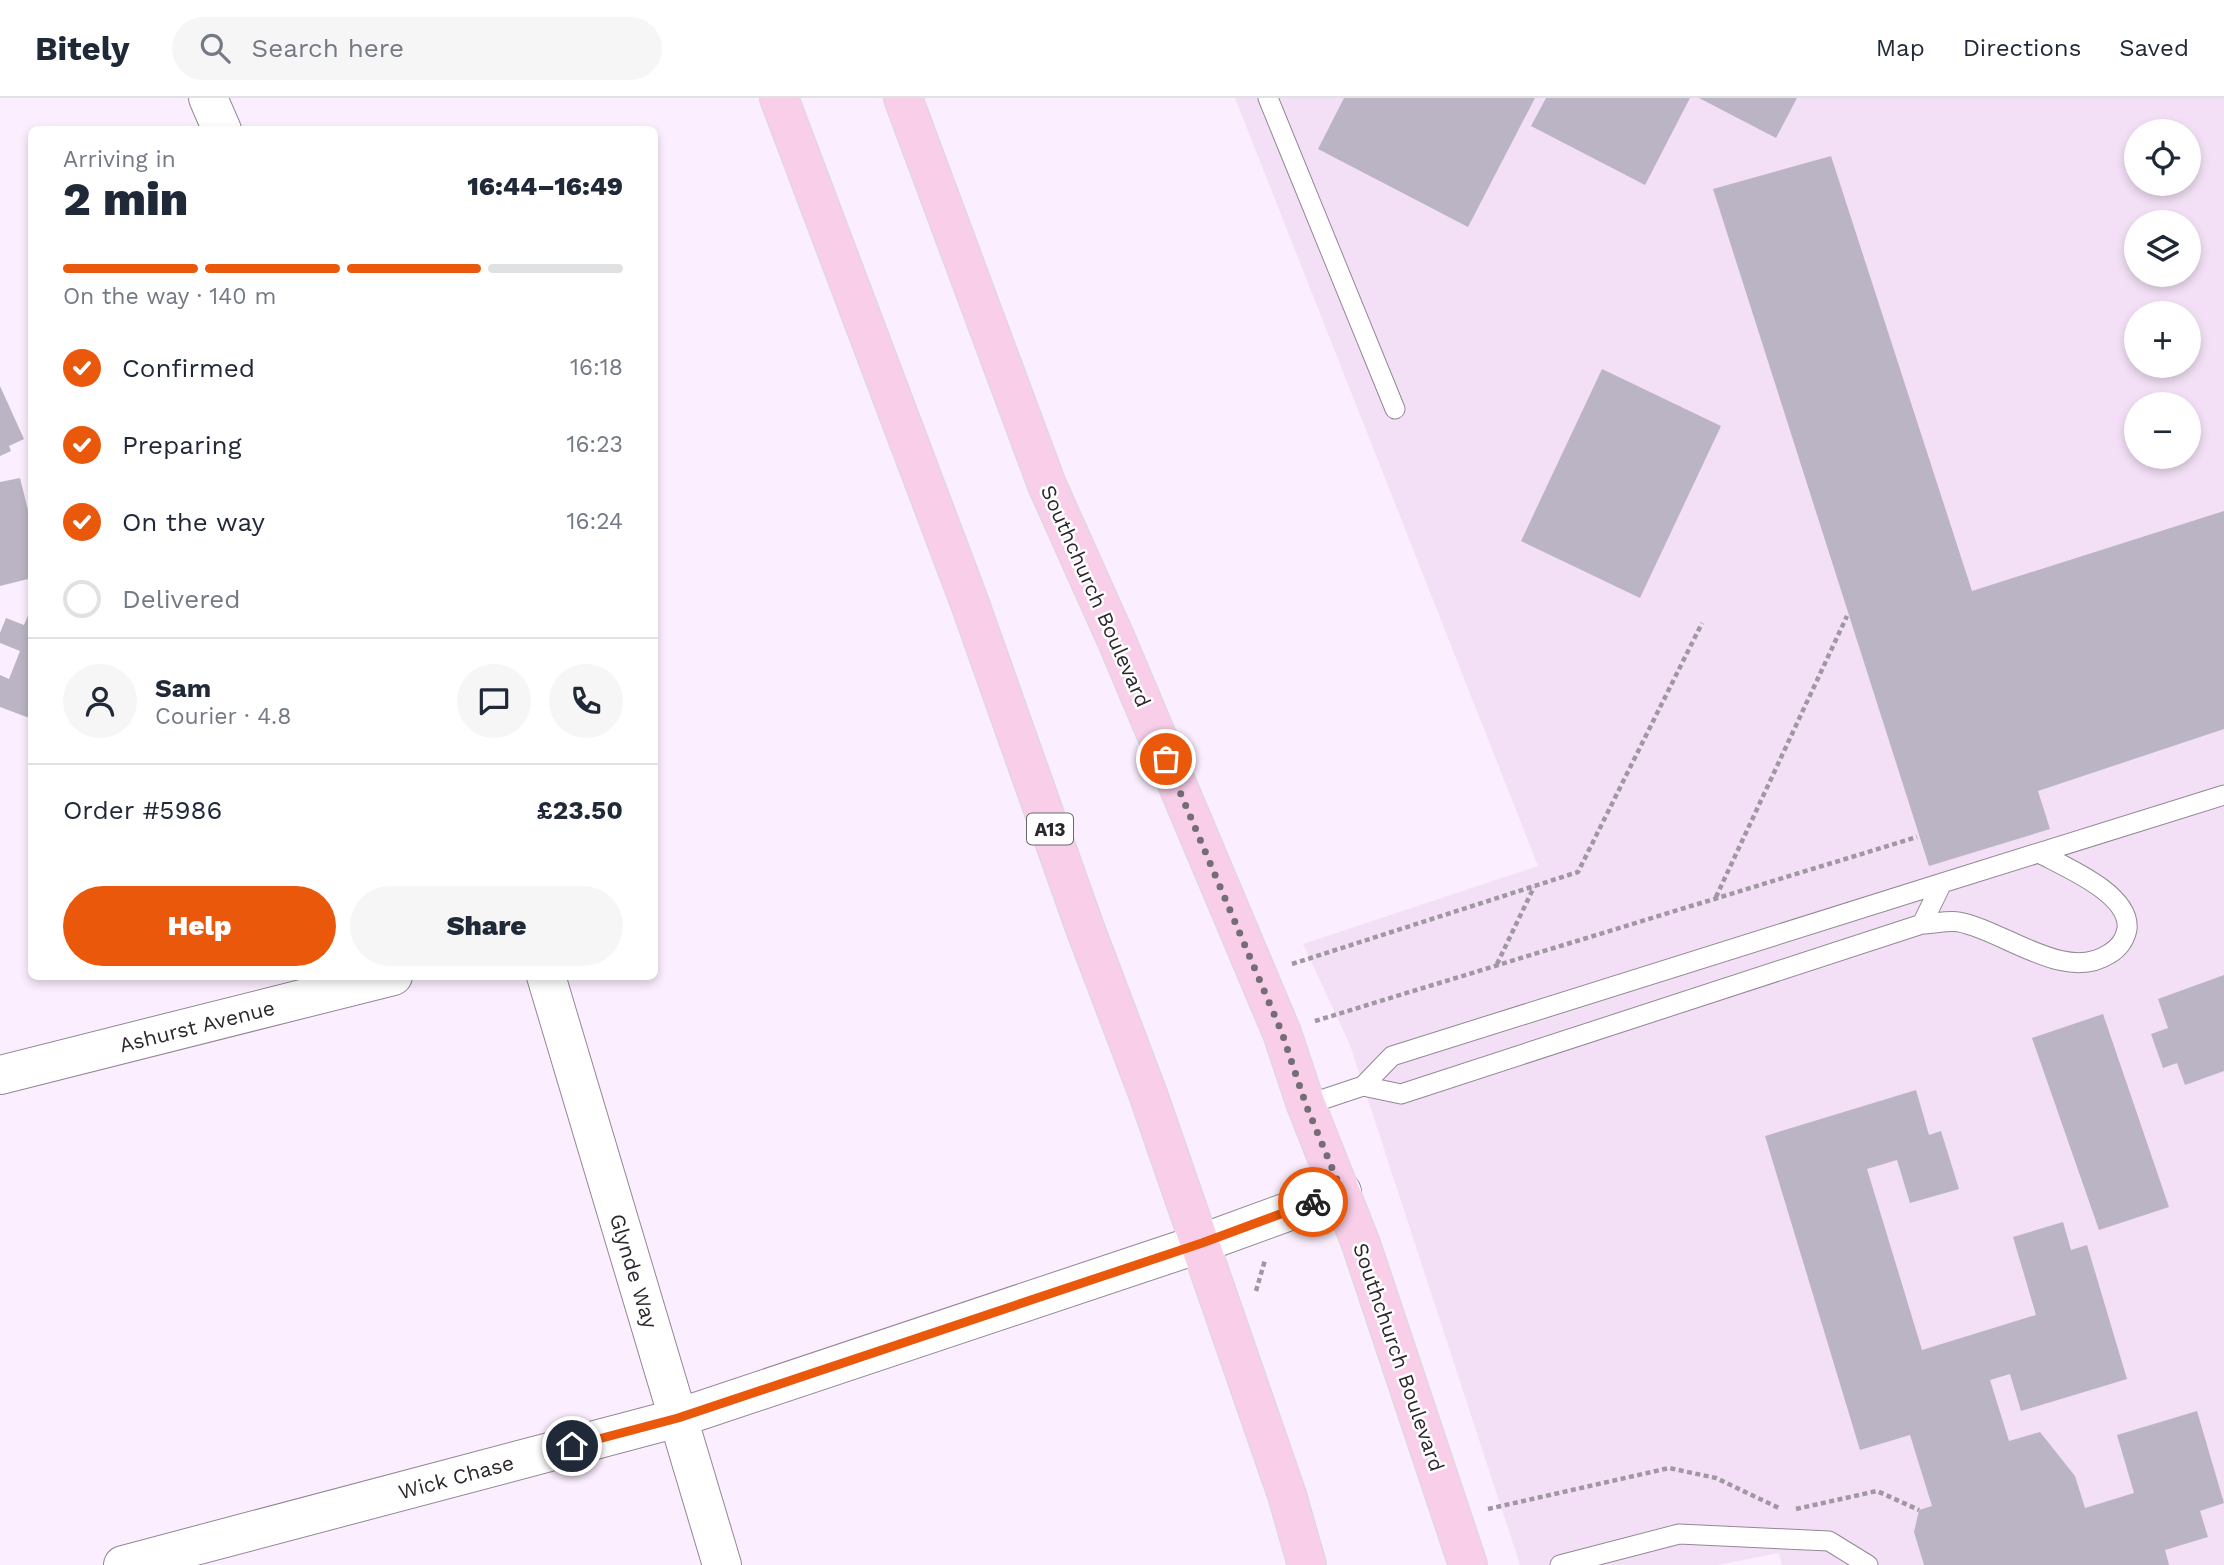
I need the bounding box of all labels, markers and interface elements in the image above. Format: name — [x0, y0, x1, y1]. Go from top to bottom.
search box — [172, 17, 662, 80]
text: Bitely — [35, 29, 130, 68]
icon: search — [196, 29, 234, 67]
text: Search here — [252, 33, 404, 63]
text: Map — [1876, 34, 1925, 62]
text: Directions — [1963, 34, 2081, 62]
text: Saved — [2119, 34, 2189, 62]
map controls — [2124, 119, 2201, 469]
button: locate — [2124, 119, 2201, 196]
text: Arriving in — [63, 146, 176, 173]
text: 16:44–16:49 — [467, 171, 623, 201]
text: 2 min — [63, 172, 188, 226]
button: layers — [2124, 210, 2201, 287]
text: On the way · 140 m — [63, 283, 276, 310]
button: + — [2124, 301, 2201, 378]
icon: check — [63, 349, 101, 387]
text: Confirmed — [122, 353, 255, 383]
text: 16:18 — [570, 354, 623, 381]
button: − — [2124, 392, 2201, 469]
icon: check — [63, 426, 101, 464]
text: Preparing — [122, 430, 242, 460]
text: 16:23 — [566, 431, 623, 458]
street label: Southchurch Boulevard — [1036, 481, 1156, 711]
icon: check — [63, 503, 101, 541]
text: On the way — [122, 507, 265, 537]
text: 16:24 — [566, 508, 623, 535]
text: Delivered — [122, 584, 241, 614]
button: person — [63, 664, 137, 738]
button: chat — [457, 664, 531, 738]
button: phone — [549, 664, 623, 738]
text: Sam — [155, 673, 211, 703]
text: Courier · 4.8 — [155, 703, 291, 730]
pin — [1136, 729, 1196, 789]
icon: bag — [1147, 740, 1185, 778]
text: Order #5986 — [63, 795, 222, 825]
text: £23.50 — [536, 795, 623, 825]
road number: A13 — [1027, 814, 1073, 844]
button: Help — [63, 886, 336, 966]
button: Share — [350, 886, 623, 966]
street label: Ashurst Avenue — [117, 995, 277, 1057]
courier — [1278, 1167, 1348, 1237]
icon: bike — [1294, 1183, 1332, 1221]
street label: Glynde Way — [605, 1211, 663, 1331]
street label: Southchurch Boulevard — [1348, 1239, 1450, 1475]
pin — [542, 1416, 602, 1476]
icon: home — [553, 1427, 591, 1465]
street label: Wick Chase — [395, 1450, 517, 1504]

